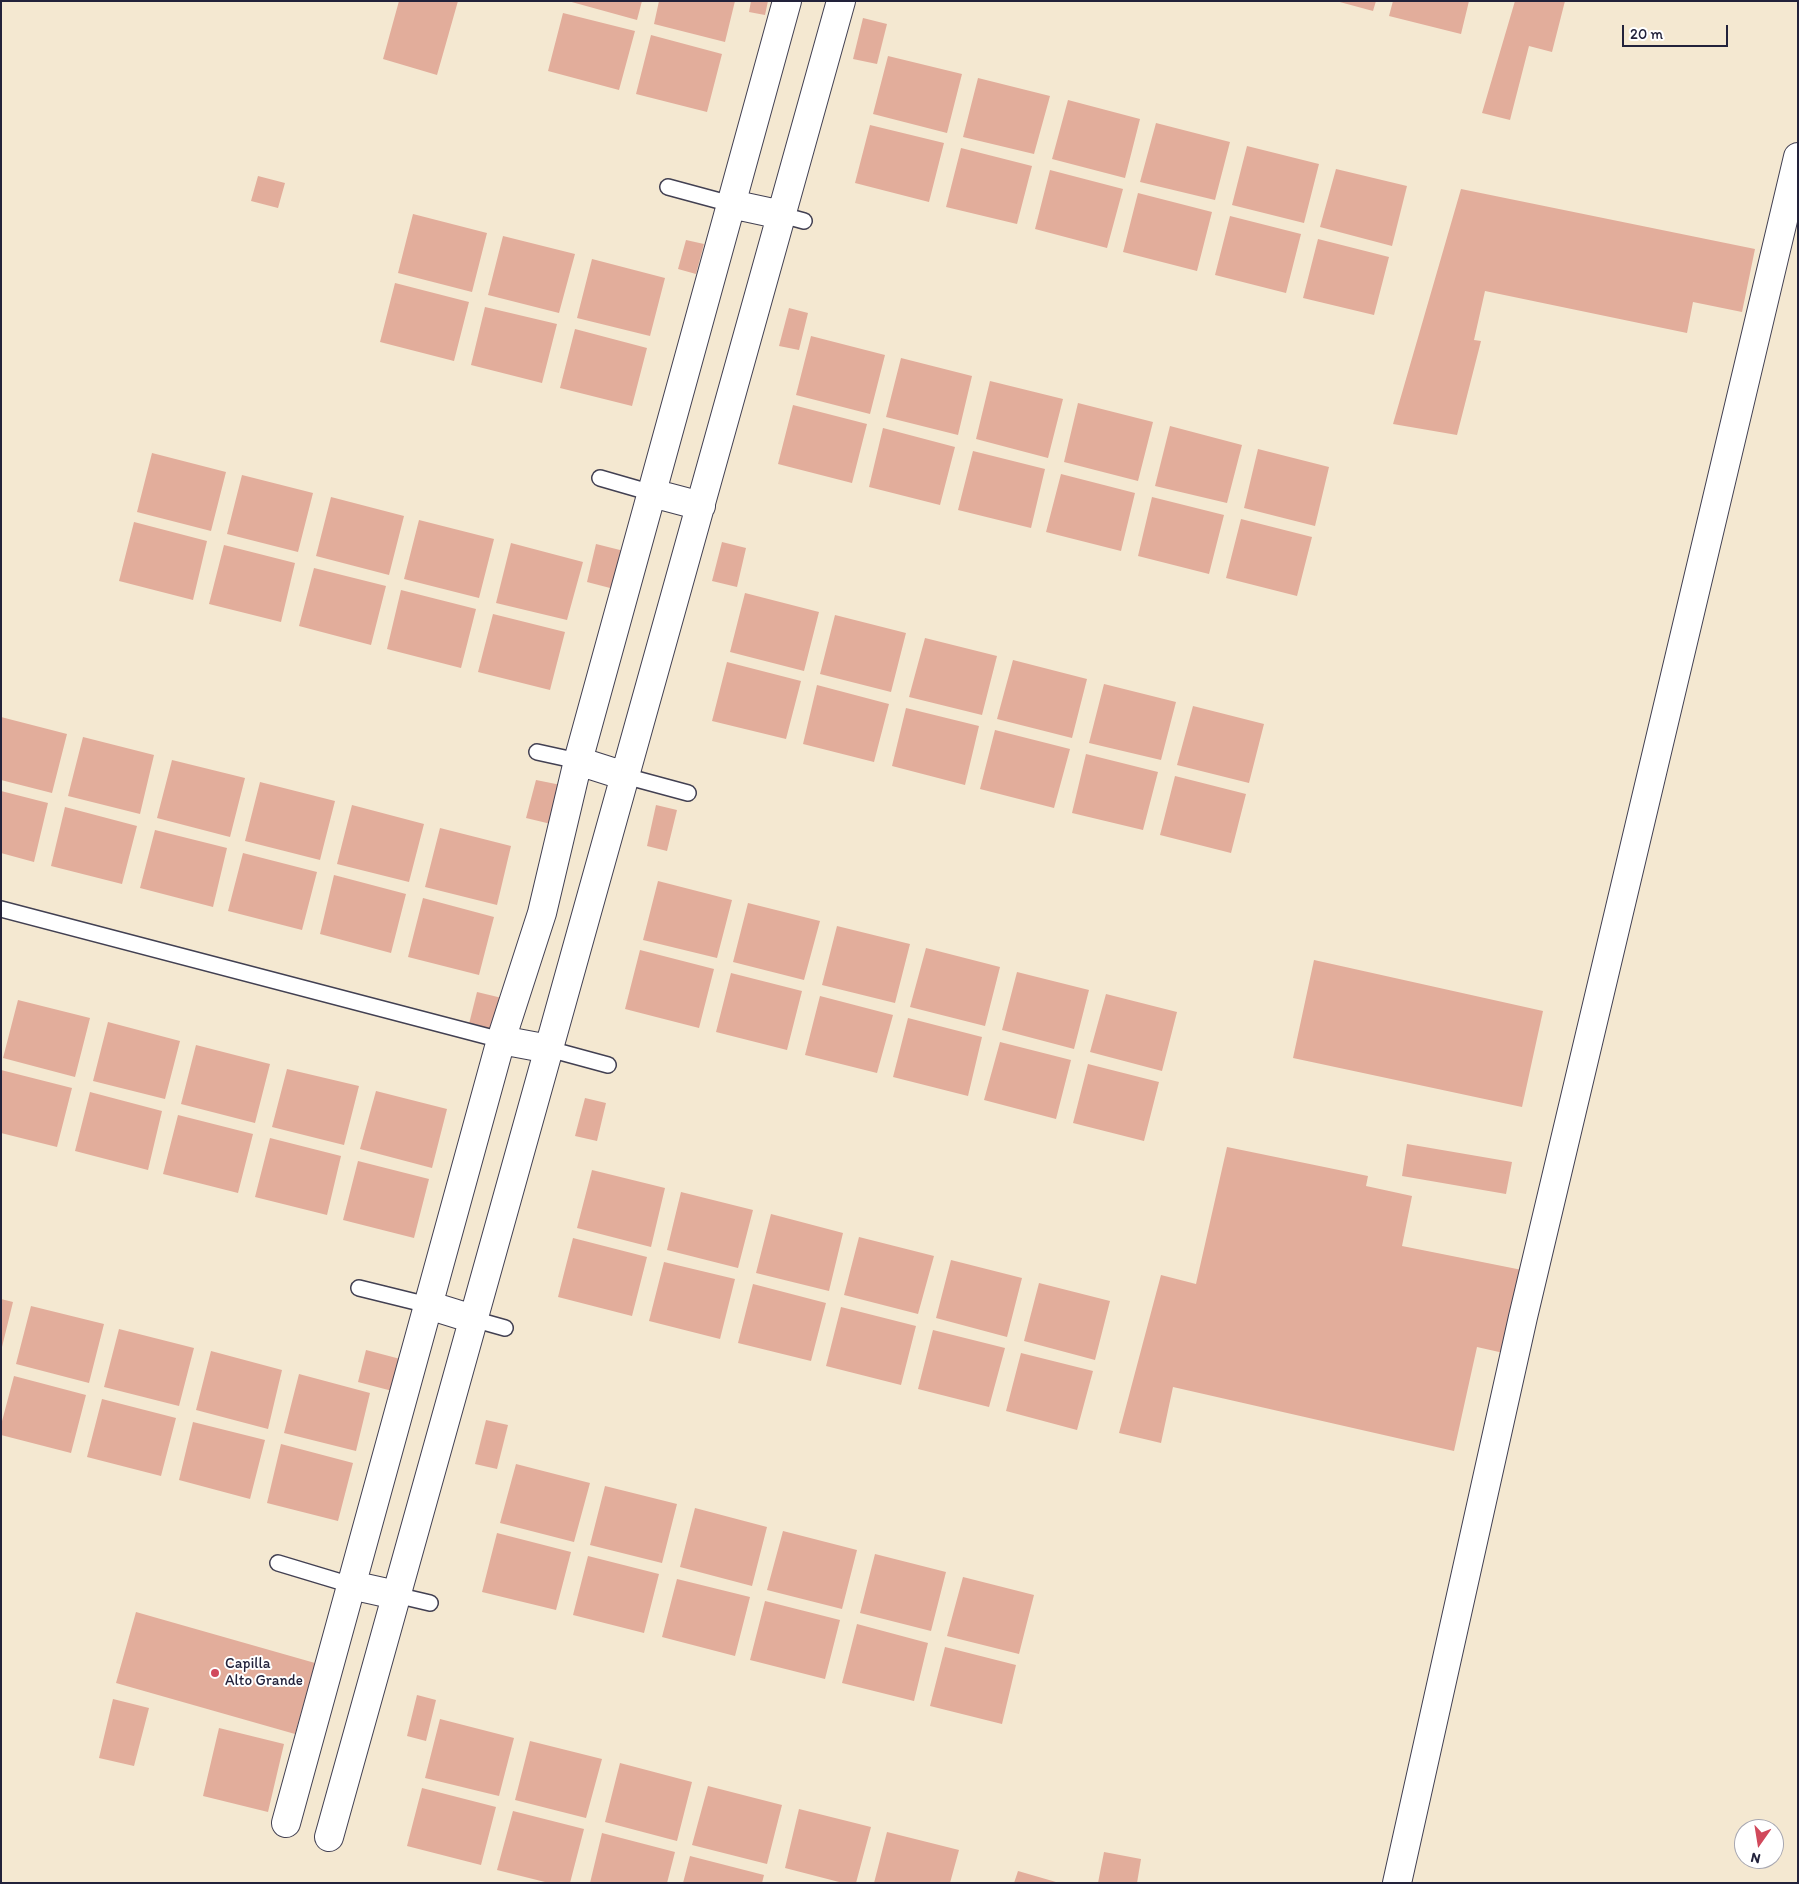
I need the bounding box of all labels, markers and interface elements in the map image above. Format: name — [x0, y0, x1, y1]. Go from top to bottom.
scale bar — [1624, 15, 1730, 47]
text: 20 m — [1630, 25, 1663, 43]
place label: Capilla Alto Grande — [225, 1655, 303, 1690]
marker: Capilla Alto Grande — [209, 1667, 221, 1679]
north arrow — [1734, 1819, 1784, 1869]
text: N — [1749, 1849, 1762, 1867]

